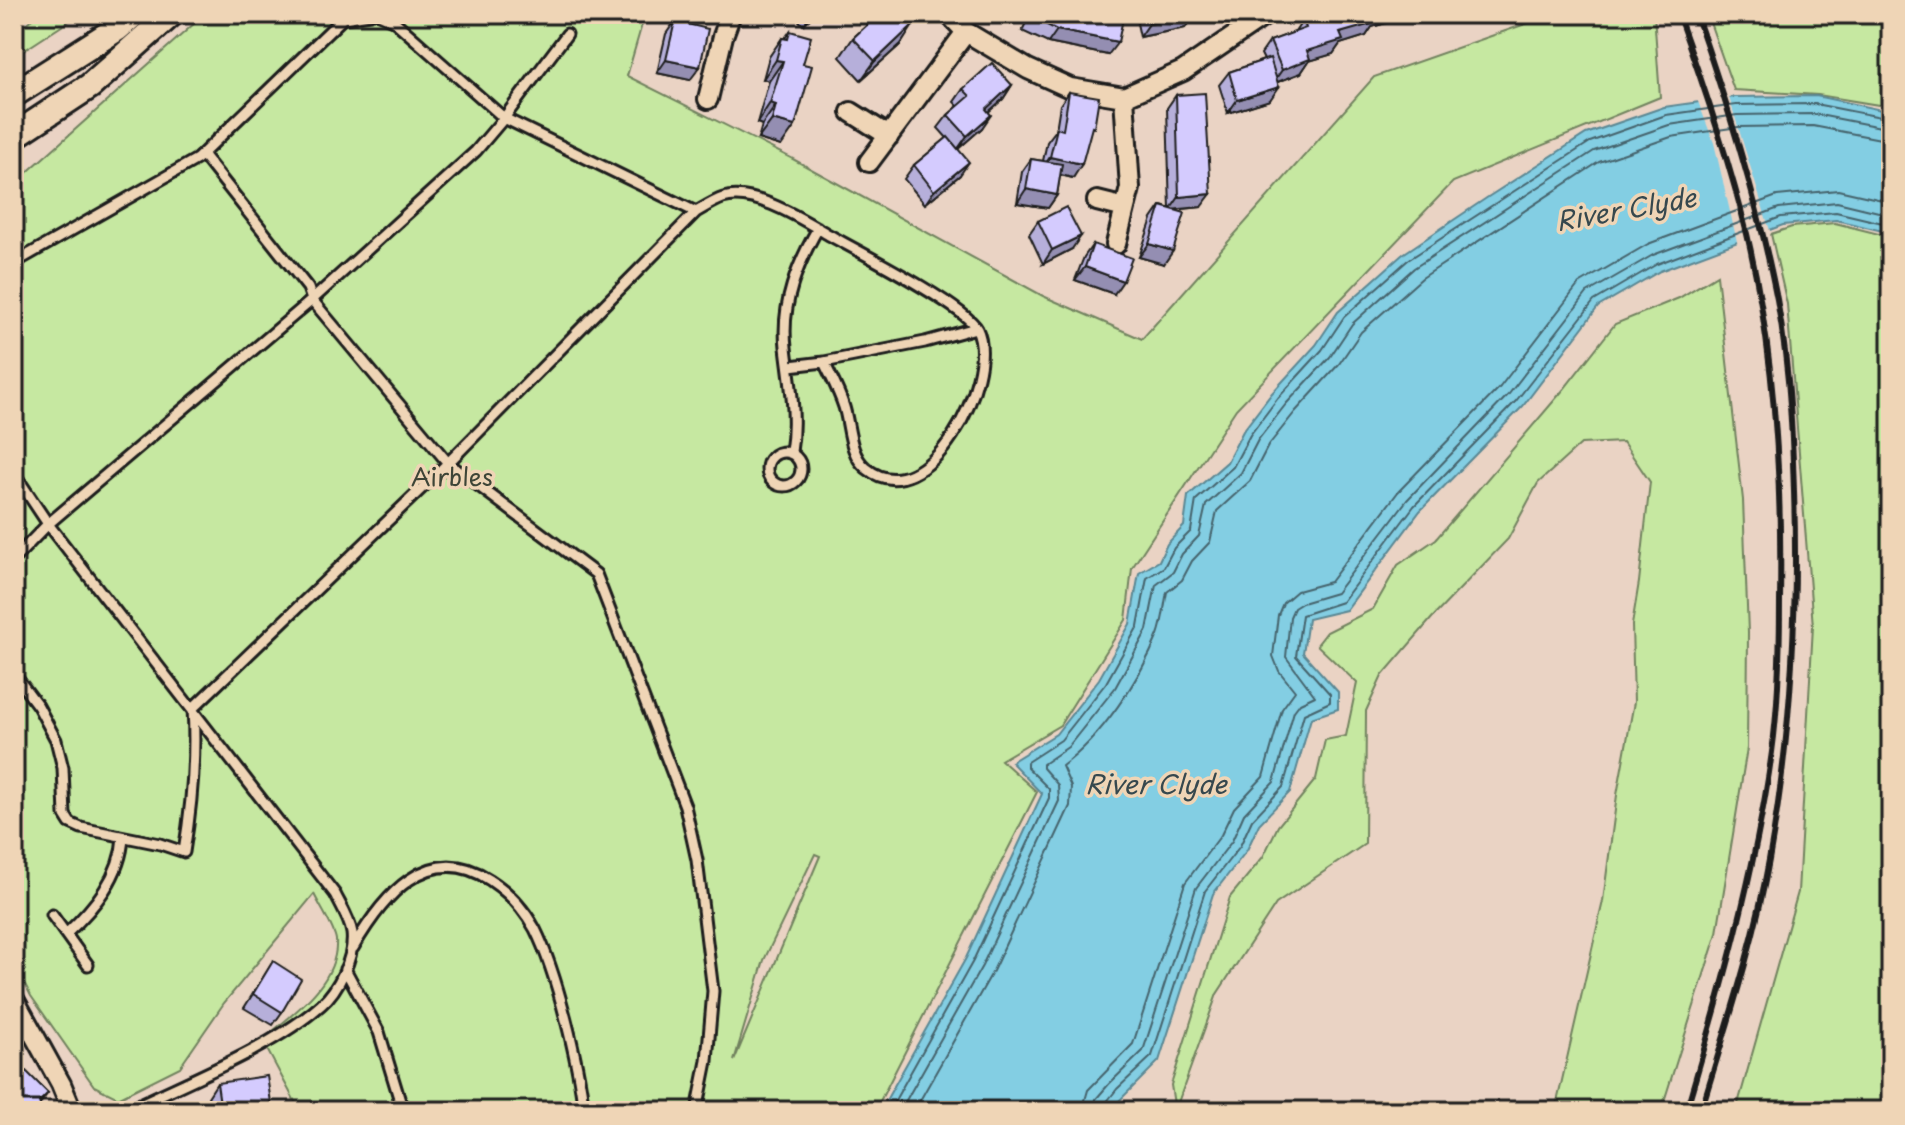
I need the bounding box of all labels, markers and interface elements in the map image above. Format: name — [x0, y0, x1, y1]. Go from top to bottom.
water label: River Clyde — [1553, 177, 1700, 240]
park label: Airbles — [411, 458, 493, 494]
water label: River Clyde — [1085, 764, 1228, 803]

